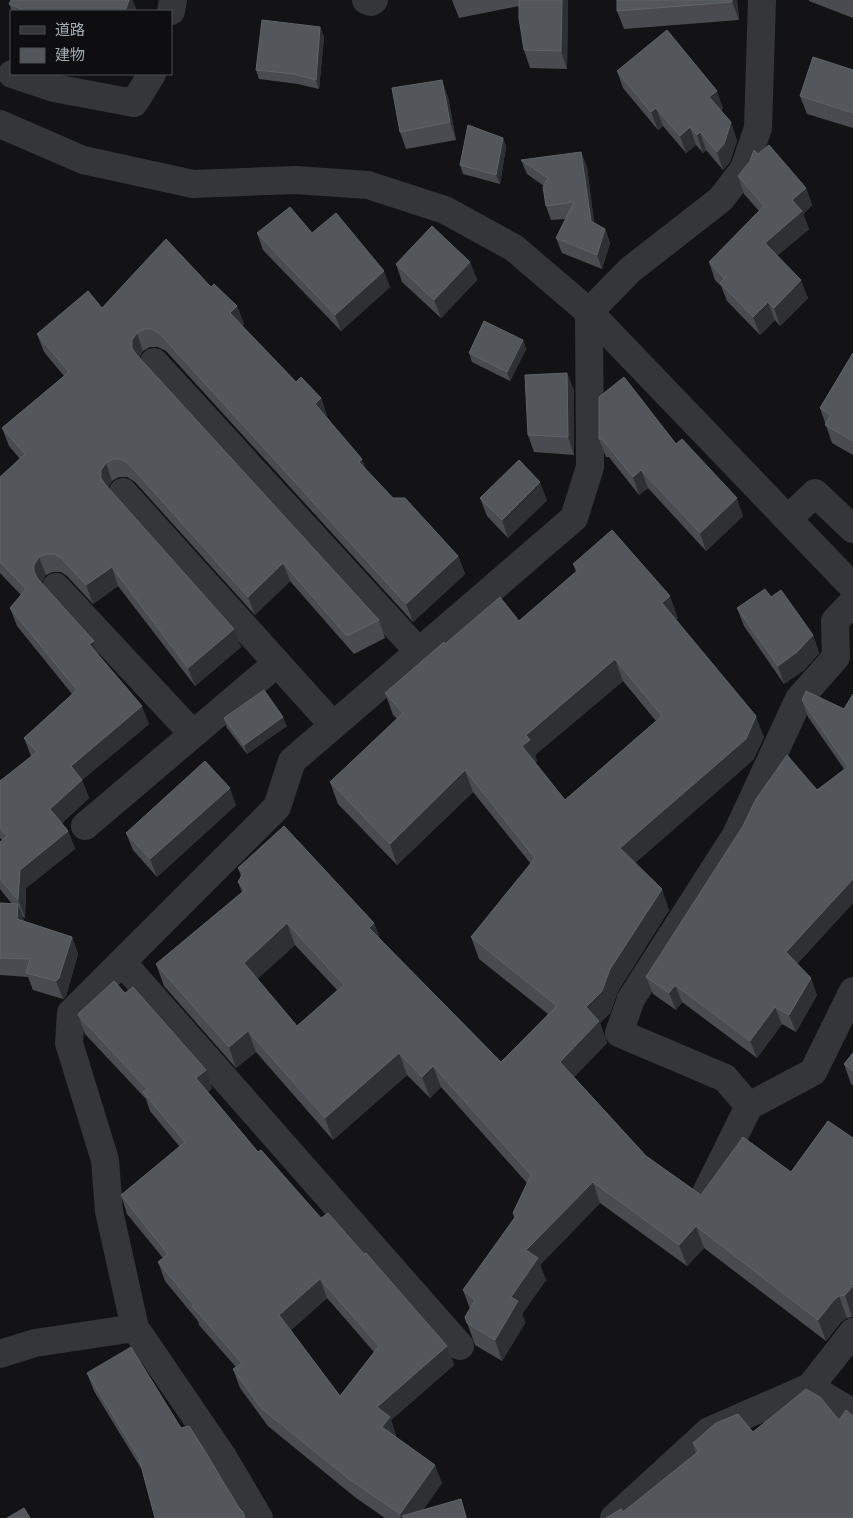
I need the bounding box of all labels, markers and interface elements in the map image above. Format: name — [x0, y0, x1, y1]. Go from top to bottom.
legend — [10, 10, 172, 75]
text: 道路 — [55, 21, 85, 39]
text: 建物 — [55, 46, 85, 64]

